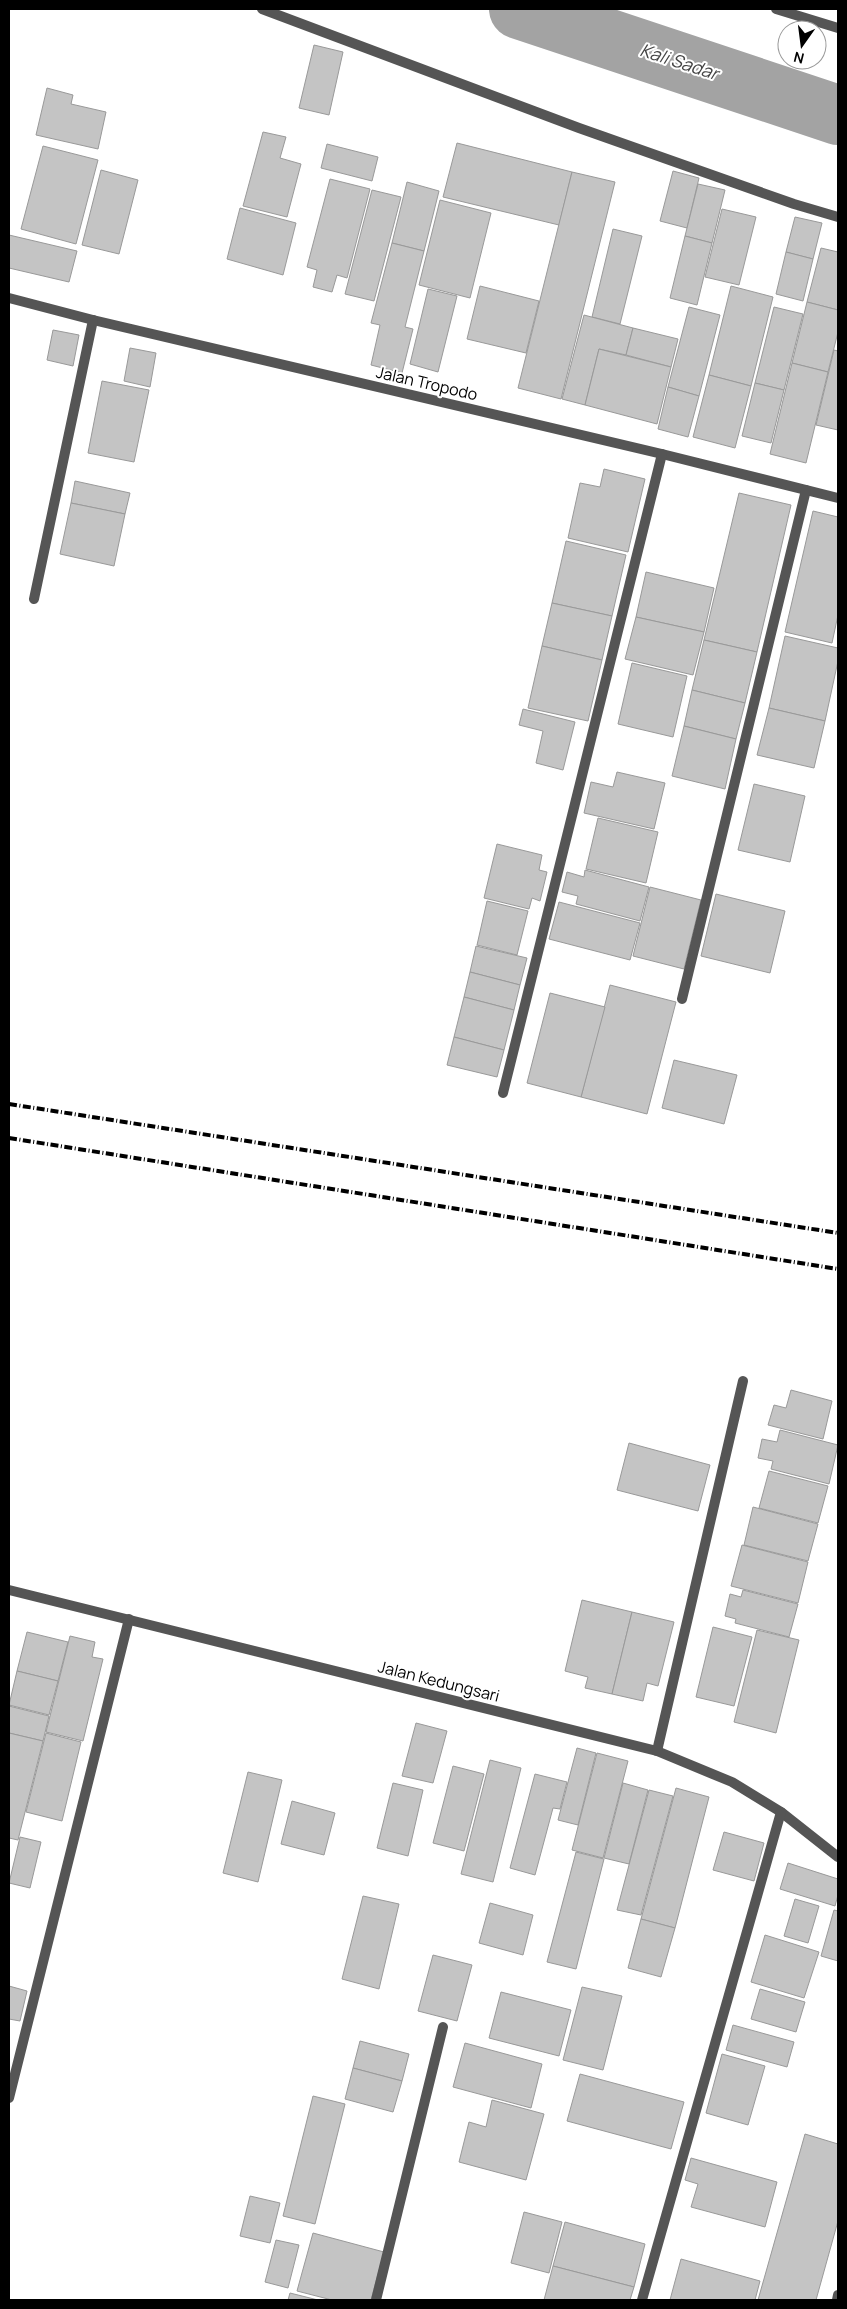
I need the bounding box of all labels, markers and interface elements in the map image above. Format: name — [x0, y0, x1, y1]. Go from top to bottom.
north arrow — [777, 20, 827, 70]
water label: Kali Sadar — [637, 37, 724, 86]
text: N — [792, 48, 806, 69]
street label: Jalan Tropodo — [374, 361, 480, 405]
street label: Jalan Kedungsari — [376, 1655, 502, 1707]

